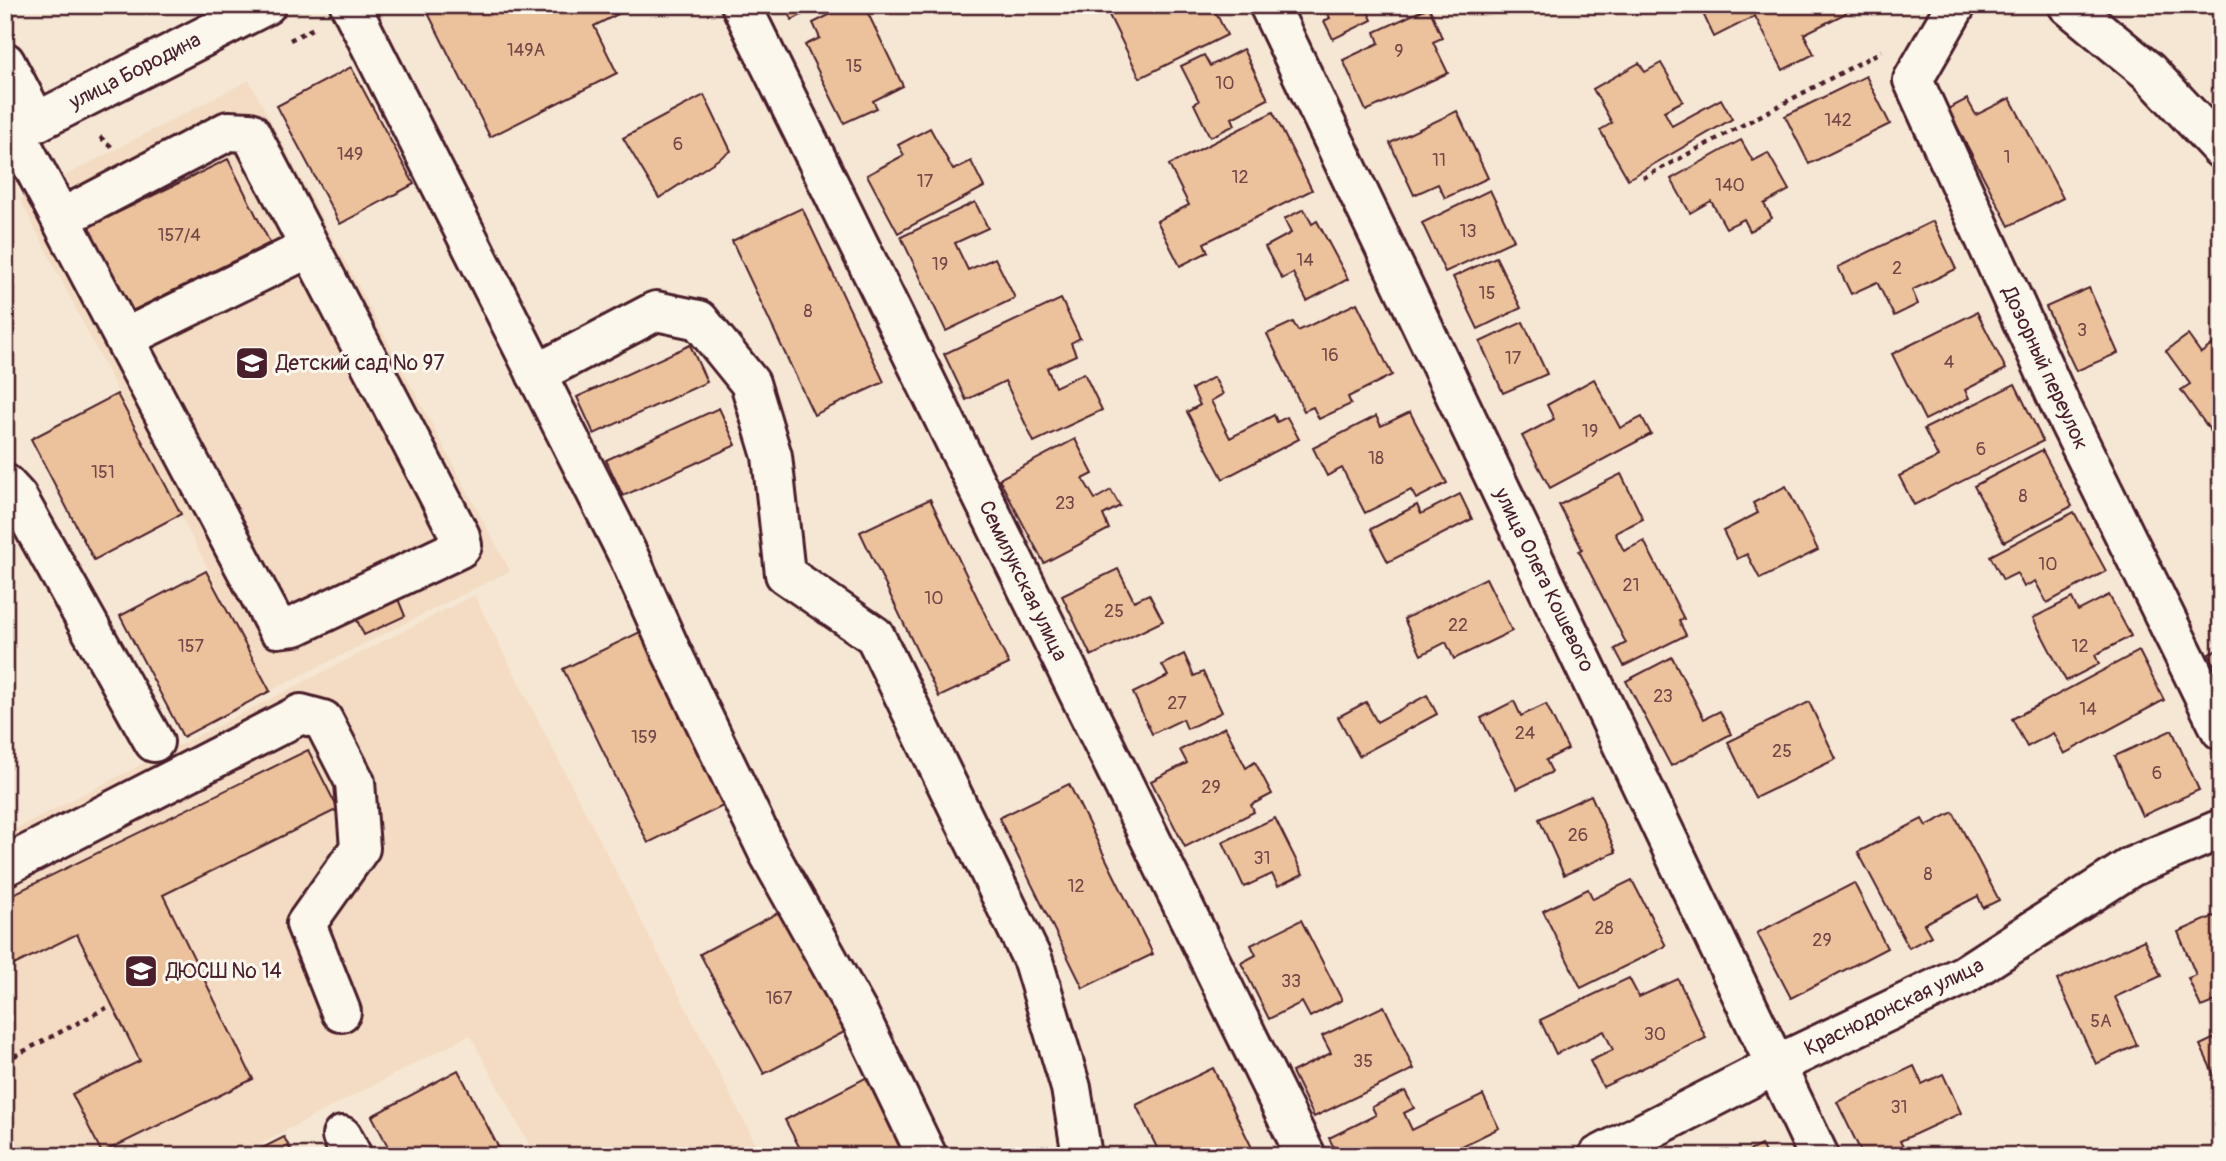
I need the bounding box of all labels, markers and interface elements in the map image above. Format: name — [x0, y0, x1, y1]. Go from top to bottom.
street label: улица Бородина — [64, 26, 205, 116]
house number: 149А — [507, 39, 546, 62]
house number: 9 — [1394, 40, 1404, 63]
house number: 15 — [846, 55, 862, 78]
house number: 10 — [1215, 72, 1235, 95]
house number: 142 — [1824, 109, 1852, 132]
house number: 6 — [673, 133, 683, 156]
house number: 149 — [337, 143, 363, 166]
house number: 1 — [2003, 146, 2011, 169]
house number: 11 — [1432, 149, 1446, 172]
house number: 12 — [1231, 166, 1249, 189]
house number: 17 — [917, 170, 934, 193]
house number: 140 — [1715, 174, 1745, 197]
house number: 13 — [1459, 220, 1477, 243]
house number: 157/4 — [157, 224, 201, 247]
house number: 14 — [1296, 249, 1314, 272]
house number: 19 — [932, 253, 948, 276]
house number: 2 — [1892, 257, 1902, 280]
street label: Дозорный переулок — [1995, 281, 2095, 454]
house number: 15 — [1479, 282, 1495, 305]
house number: 8 — [803, 300, 813, 323]
house number: 3 — [2077, 319, 2087, 342]
school or university icon: Детский сад № 97 — [233, 344, 271, 382]
house number: 16 — [1321, 344, 1339, 367]
house number: 17 — [1505, 347, 1522, 370]
place label: Детский сад № 97 — [275, 350, 445, 377]
house number: 4 — [1944, 351, 1955, 374]
house number: 19 — [1582, 420, 1598, 443]
house number: 6 — [1976, 438, 1986, 461]
house number: 18 — [1368, 447, 1384, 470]
house number: 151 — [91, 461, 115, 484]
street label: улица Олега Кошевого — [1487, 483, 1600, 677]
house number: 8 — [2018, 485, 2028, 508]
house number: 23 — [1055, 492, 1075, 515]
street label: Семилукская улица — [972, 496, 1074, 666]
house number: 10 — [2038, 553, 2058, 576]
house number: 21 — [1622, 574, 1640, 597]
house number: 10 — [924, 587, 944, 610]
house number: 25 — [1104, 600, 1124, 623]
house number: 22 — [1448, 614, 1468, 637]
house number: 157 — [178, 635, 205, 658]
house number: 12 — [2071, 635, 2089, 658]
house number: 23 — [1653, 685, 1673, 708]
house number: 27 — [1167, 692, 1187, 715]
house number: 14 — [2079, 698, 2097, 721]
house number: 24 — [1515, 722, 1536, 745]
house number: 159 — [631, 726, 657, 749]
house number: 25 — [1772, 740, 1792, 763]
house number: 6 — [2152, 762, 2162, 785]
house number: 29 — [1201, 776, 1221, 799]
house number: 26 — [1568, 824, 1588, 847]
house number: 31 — [1253, 847, 1271, 870]
house number: 8 — [1923, 863, 1933, 886]
house number: 12 — [1067, 875, 1085, 898]
house number: 28 — [1594, 917, 1614, 940]
house number: 29 — [1812, 929, 1832, 952]
school or university icon: ДЮСШ № 14 — [122, 952, 160, 990]
street label: Краснодонская улица — [1800, 952, 1988, 1062]
place label: ДЮСШ № 14 — [165, 958, 282, 985]
house number: 33 — [1281, 970, 1301, 993]
house number: 167 — [766, 987, 793, 1010]
house number: 5А — [2090, 1010, 2112, 1033]
house number: 30 — [1644, 1023, 1666, 1046]
house number: 35 — [1353, 1050, 1373, 1073]
house number: 31 — [1890, 1096, 1908, 1119]

